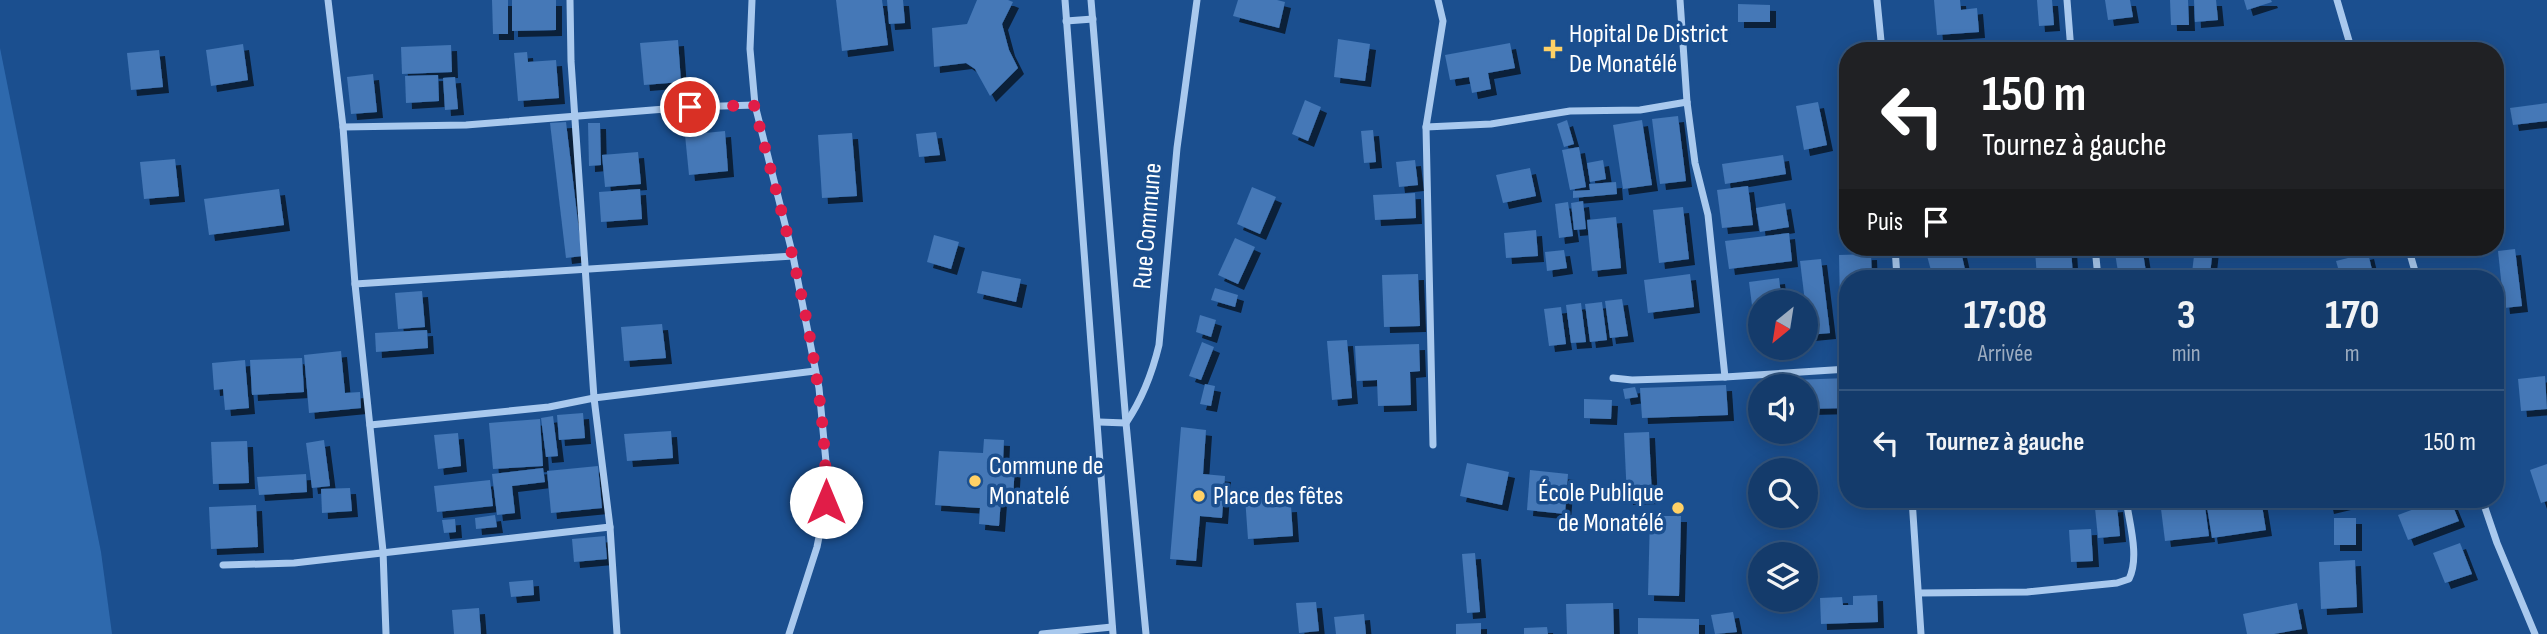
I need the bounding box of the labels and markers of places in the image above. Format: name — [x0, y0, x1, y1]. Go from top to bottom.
place label: Hopital De District De Monatélé — [1569, 19, 1728, 80]
marker: Hopital De District De Monatélé — [1543, 39, 1563, 59]
pin — [660, 77, 720, 137]
place label: Commune de Monatelé — [989, 451, 1103, 512]
marker: Commune de Monatelé — [967, 473, 983, 489]
place label: École Publique de Monatélé — [1538, 478, 1664, 539]
place label: Place des fêtes — [1213, 481, 1343, 512]
marker: Place des fêtes — [1191, 488, 1207, 504]
marker: École Publique de Monatélé — [1670, 500, 1686, 516]

